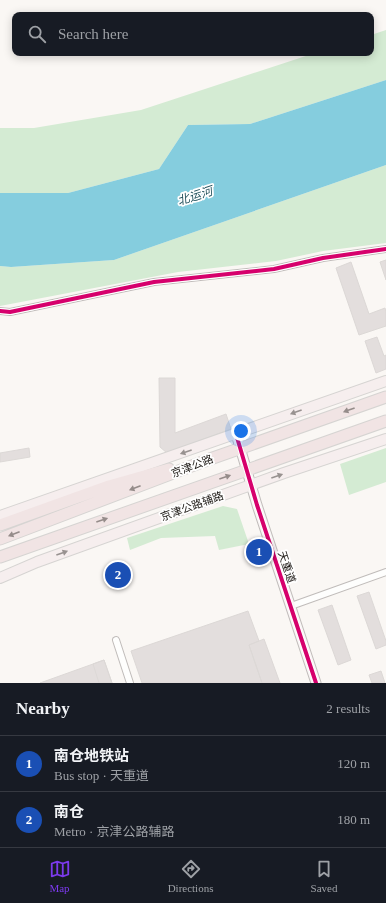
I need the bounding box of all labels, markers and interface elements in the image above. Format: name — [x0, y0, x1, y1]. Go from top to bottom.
search box — [12, 12, 374, 56]
icon: search — [26, 23, 48, 45]
text: Search here — [58, 26, 128, 42]
water label: 北运河 — [176, 183, 216, 208]
one-way arrow — [343, 407, 355, 413]
one-way arrow — [290, 410, 302, 416]
your location — [231, 421, 251, 441]
one-way arrow — [179, 449, 191, 455]
street label: 京津公路 — [169, 453, 215, 479]
one-way arrow — [219, 473, 231, 479]
one-way arrow — [271, 473, 283, 479]
one-way arrow — [129, 485, 141, 491]
street label: 京津公路辅路 — [159, 489, 225, 523]
one-way arrow — [97, 517, 109, 523]
one-way arrow — [7, 532, 19, 538]
pin: 1 — [246, 537, 272, 567]
street label: 天重道 — [276, 549, 298, 585]
one-way arrow — [56, 550, 68, 556]
pin: 2 — [105, 560, 131, 590]
text: Nearby — [16, 699, 70, 718]
text: 2 results — [326, 701, 370, 716]
text: 南仓地铁站 — [54, 748, 129, 764]
text: 1 — [26, 756, 32, 771]
text: 120 m — [337, 756, 370, 771]
text: Bus stop · 天重道 — [54, 768, 149, 783]
text: 南仓 — [54, 804, 84, 820]
text: 2 — [26, 812, 32, 827]
text: 180 m — [337, 812, 370, 827]
text: Metro · 京津公路辅路 — [54, 824, 175, 839]
tab: Map — [49, 858, 71, 894]
tab: Directions — [168, 858, 213, 894]
tab: Saved — [311, 858, 337, 894]

